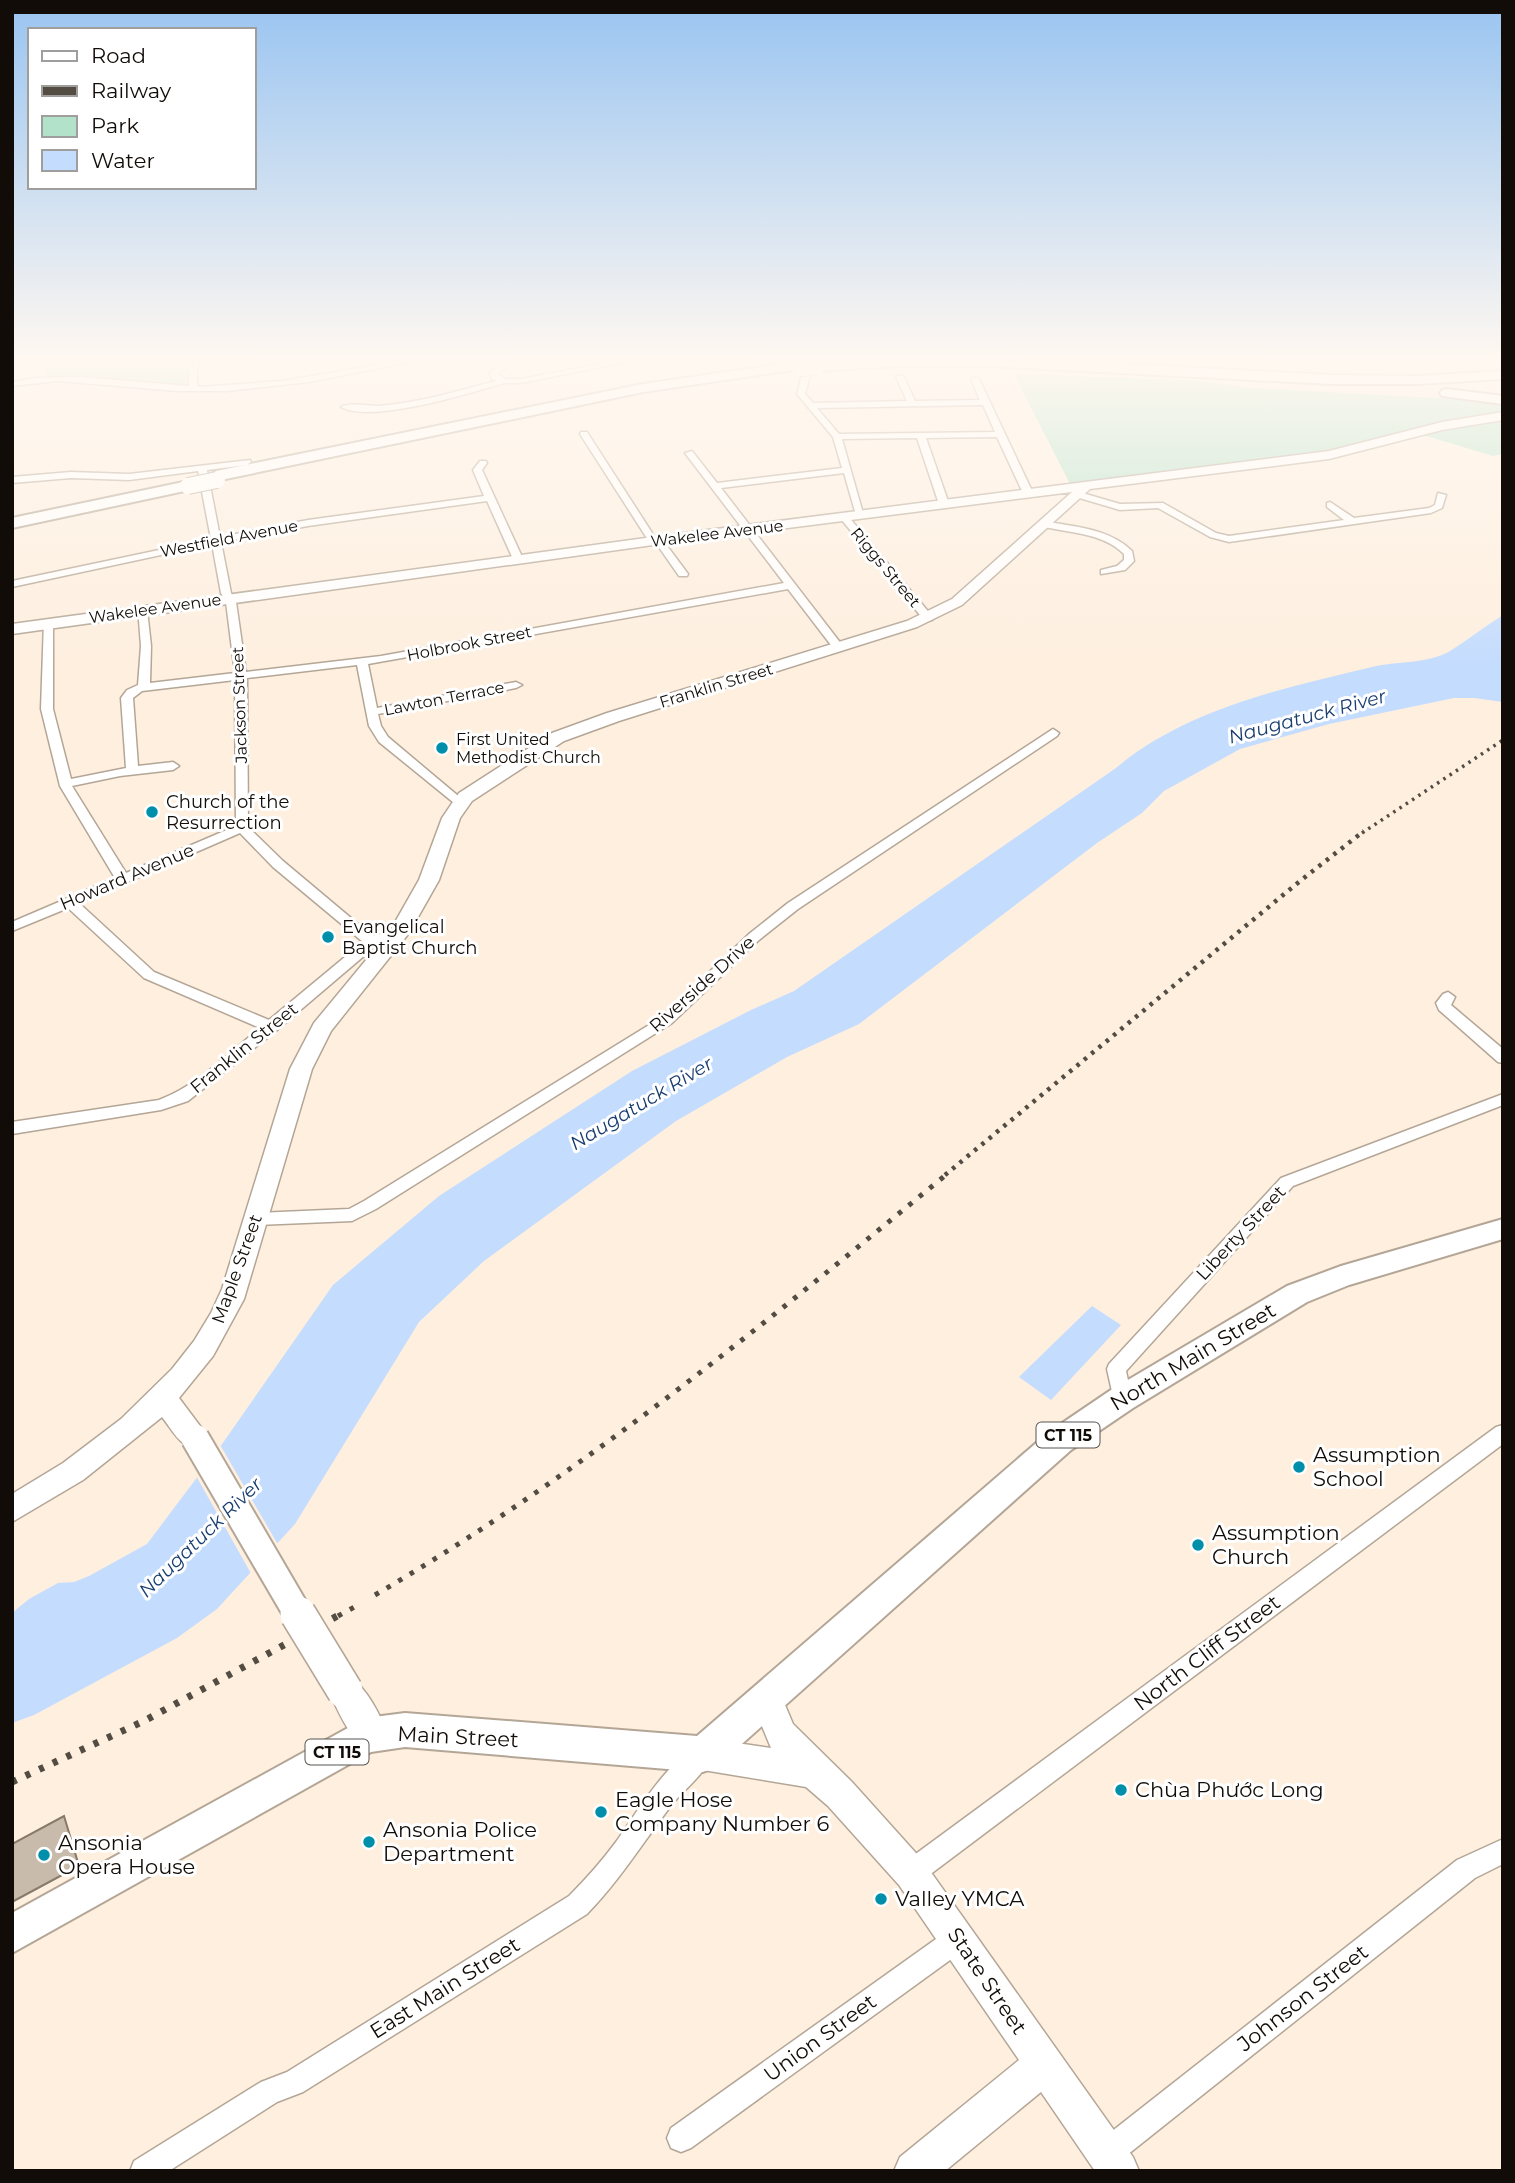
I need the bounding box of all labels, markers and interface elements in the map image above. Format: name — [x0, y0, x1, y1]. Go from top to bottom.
legend — [28, 28, 256, 189]
text: Road — [91, 43, 146, 68]
text: Railway — [91, 78, 172, 103]
text: Park — [91, 113, 139, 138]
text: Water — [91, 148, 155, 173]
street label: Westfield Avenue — [159, 516, 300, 561]
street label: Wakelee Avenue — [650, 516, 784, 551]
street label: Riggs Street — [847, 524, 925, 611]
street label: Wakelee Avenue — [88, 590, 222, 627]
street label: Holbrook Street — [405, 622, 534, 665]
street label: Jackson Street — [228, 646, 251, 765]
street label: Franklin Street — [657, 659, 776, 712]
street label: Lawton Terrace — [382, 678, 506, 719]
water label: Naugatuck River — [1226, 684, 1389, 749]
place label: First United Methodist Church — [456, 730, 601, 767]
marker: First United Methodist Church — [434, 740, 450, 756]
place label: Church of the Resurrection — [166, 791, 289, 834]
marker: Church of the Resurrection — [144, 804, 160, 820]
street label: Howard Avenue — [57, 839, 197, 915]
place label: Evangelical Baptist Church — [342, 916, 478, 959]
marker: Evangelical Baptist Church — [320, 929, 336, 945]
street label: Riverside Drive — [645, 931, 759, 1037]
street label: Franklin Street — [186, 998, 302, 1098]
water label: Naugatuck River — [566, 1052, 717, 1155]
street label: Liberty Street — [1191, 1181, 1291, 1285]
street label: Maple Street — [207, 1211, 267, 1327]
street label: North Main Street — [1106, 1297, 1280, 1416]
road number: CT 115 — [1036, 1422, 1100, 1448]
place label: Assumption School — [1313, 1442, 1441, 1491]
marker: Assumption School — [1291, 1459, 1307, 1475]
water label: Naugatuck River — [134, 1472, 267, 1602]
place label: Assumption Church — [1212, 1520, 1340, 1569]
marker: Assumption Church — [1190, 1537, 1206, 1553]
street label: North Cliff Street — [1129, 1589, 1285, 1716]
street label: Main Street — [397, 1721, 519, 1752]
road number: CT 115 — [306, 1740, 368, 1764]
place label: Chùa Phước Long — [1135, 1777, 1324, 1802]
marker: Chùa Phước Long — [1113, 1782, 1129, 1798]
place label: Eagle Hose Company Number 6 — [615, 1787, 829, 1836]
marker: Eagle Hose Company Number 6 — [593, 1804, 609, 1820]
place label: Ansonia Police Department — [383, 1817, 537, 1866]
place label: Ansonia Opera House — [58, 1830, 195, 1879]
marker: Ansonia Police Department — [361, 1834, 377, 1850]
marker: Ansonia Opera House — [36, 1847, 52, 1863]
place label: Valley YMCA — [895, 1886, 1025, 1911]
marker: Valley YMCA — [873, 1891, 889, 1907]
street label: State Street — [943, 1923, 1032, 2039]
street label: East Main Street — [365, 1931, 524, 2044]
street label: Johnson Street — [1232, 1939, 1373, 2057]
street label: Union Street — [759, 1988, 881, 2087]

